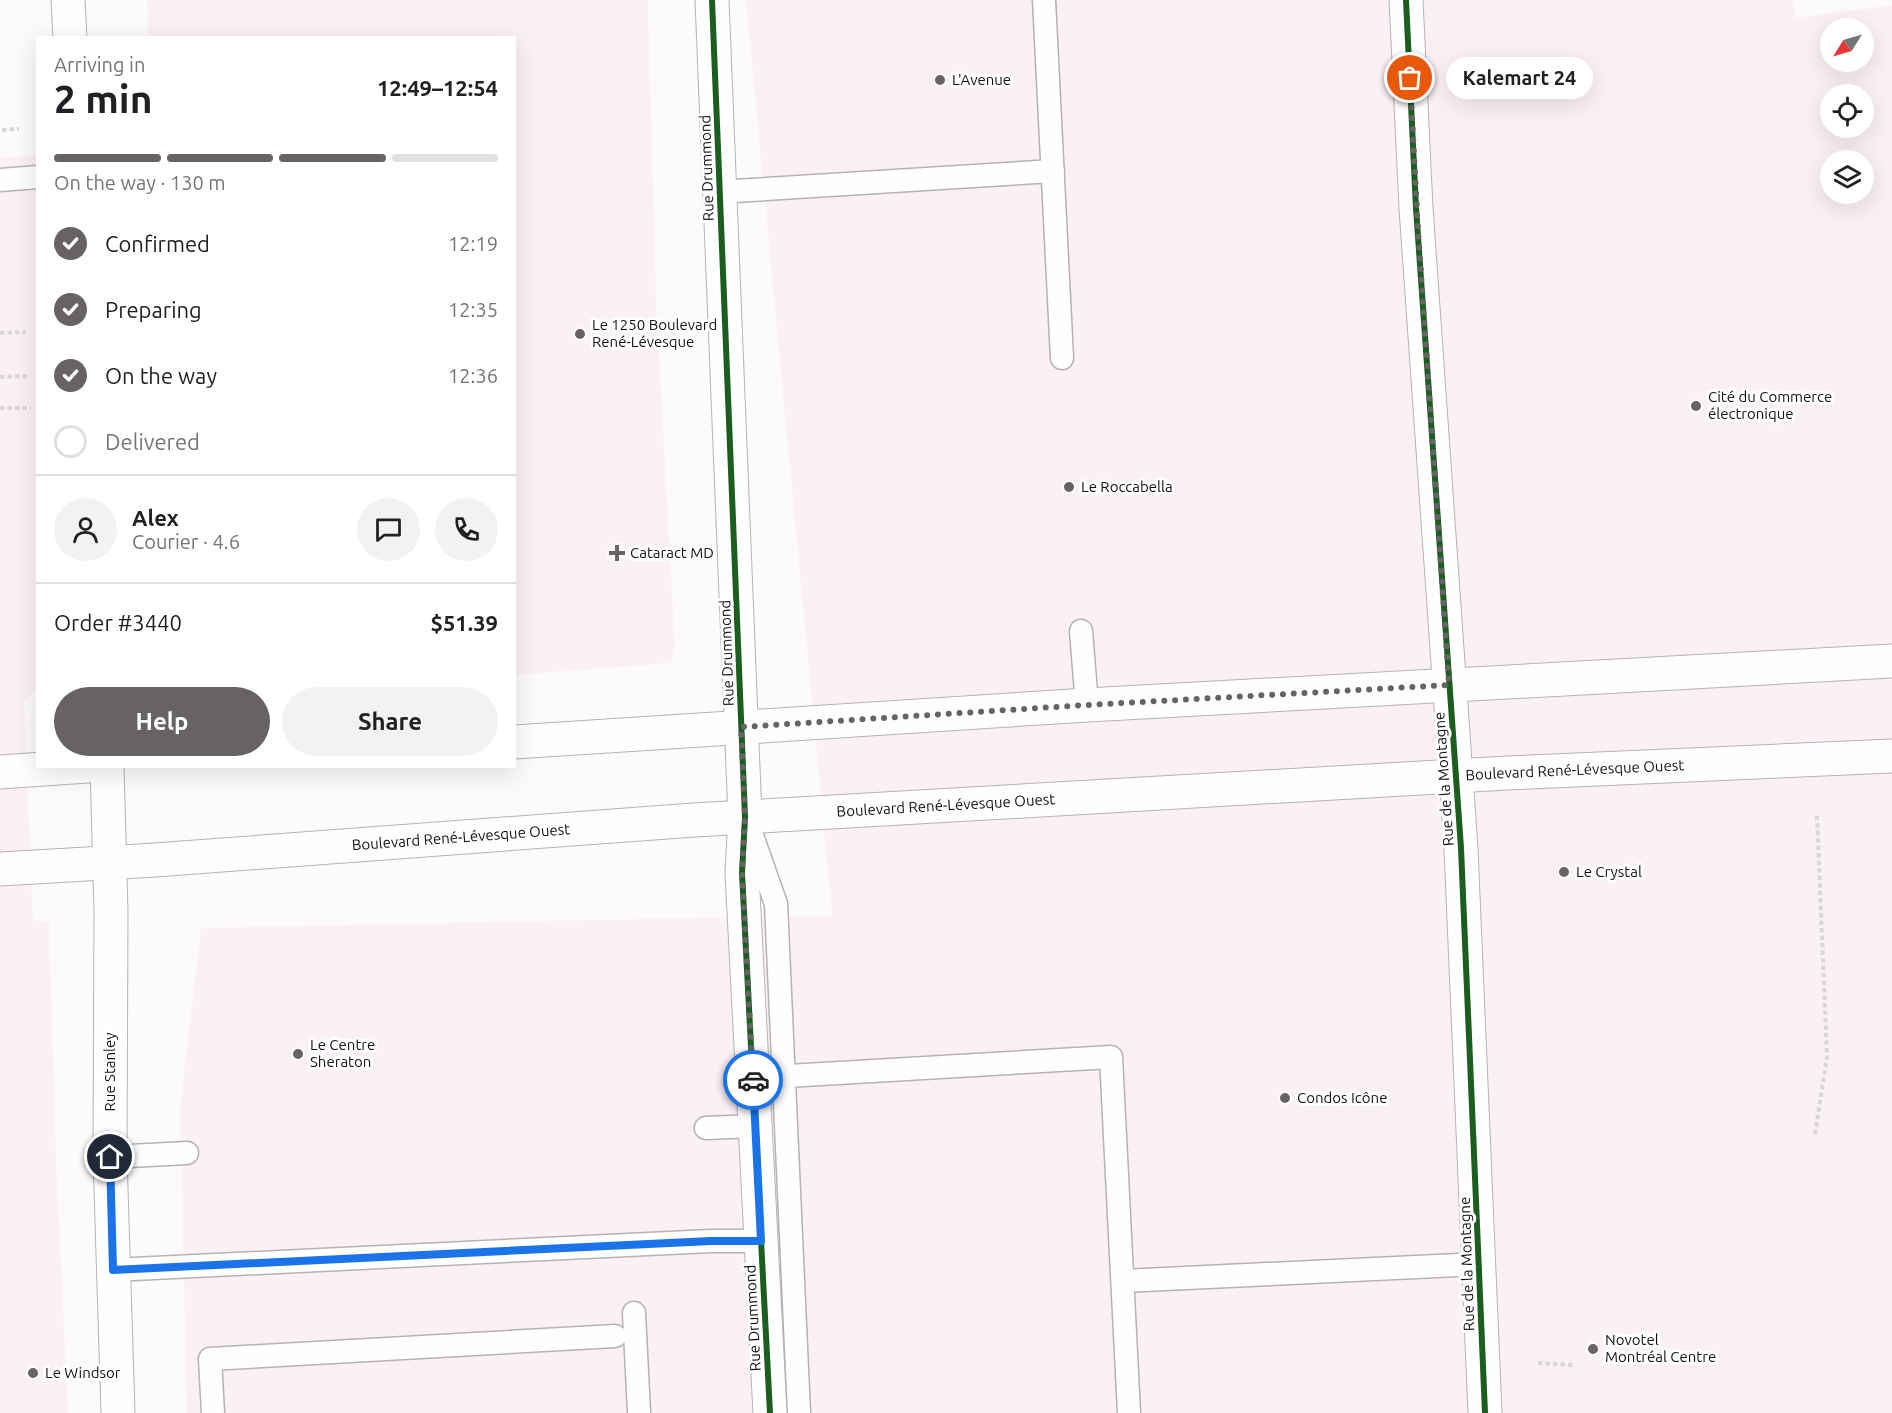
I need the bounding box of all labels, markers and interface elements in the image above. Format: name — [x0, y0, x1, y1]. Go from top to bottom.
north arrow — [1820, 18, 1874, 72]
map controls — [1820, 18, 1874, 204]
pin — [1384, 52, 1435, 103]
text: Arriving in — [54, 53, 145, 76]
callout: Kalemart 24 — [1446, 57, 1593, 99]
icon: bag — [1393, 61, 1426, 94]
text: Kalemart 24 — [1463, 66, 1576, 89]
place label: L'Avenue — [952, 71, 1011, 88]
marker: L'Avenue — [933, 73, 947, 87]
text: 12:49–12:54 — [377, 75, 498, 100]
text: 2 min — [54, 77, 153, 120]
button: locate — [1820, 84, 1874, 138]
street label: Rue Drummond — [696, 115, 717, 222]
button: layers — [1820, 150, 1874, 204]
text: On the way · 130 m — [54, 171, 226, 194]
icon: check — [54, 227, 87, 260]
text: Confirmed — [105, 231, 210, 256]
text: 12:19 — [448, 232, 498, 255]
icon: check — [54, 293, 87, 326]
text: Preparing — [105, 297, 202, 322]
text: 12:35 — [448, 298, 498, 321]
place label: Le 1250 Boulevard René-Lévesque — [592, 316, 717, 350]
marker: Le 1250 Boulevard René-Lévesque — [573, 327, 587, 341]
icon: check — [54, 359, 87, 392]
text: On the way — [105, 363, 217, 388]
text: 12:36 — [448, 364, 498, 387]
place label: Cité du Commerce électronique — [1708, 388, 1832, 422]
marker: Cité du Commerce électronique — [1689, 399, 1703, 413]
text: Delivered — [105, 429, 200, 454]
place label: Le Roccabella — [1081, 478, 1173, 495]
marker: Le Roccabella — [1062, 480, 1076, 494]
button: person — [54, 498, 117, 561]
button: chat — [357, 498, 420, 561]
button: phone — [435, 498, 498, 561]
text: Alex — [132, 505, 179, 530]
text: Courier · 4.6 — [132, 530, 240, 553]
marker: Cataract MD — [608, 544, 626, 562]
place label: Cataract MD — [630, 544, 714, 561]
street label: Rue Drummond — [716, 600, 737, 707]
text: Order #3440 — [54, 610, 182, 635]
text: $51.39 — [431, 610, 498, 635]
button: Help — [54, 687, 270, 756]
button: Share — [282, 687, 498, 756]
street label: Rue de la Montagne — [1430, 711, 1457, 847]
street label: Boulevard René-Lévesque Ouest — [1465, 756, 1685, 783]
street label: Boulevard René-Lévesque Ouest — [836, 790, 1056, 820]
street label: Boulevard René-Lévesque Ouest — [351, 820, 571, 853]
place label: Le Crystal — [1576, 863, 1642, 880]
marker: Le Crystal — [1557, 865, 1571, 879]
street label: Rue Stanley — [101, 1032, 118, 1112]
place label: Le Centre Sheraton — [310, 1036, 375, 1070]
marker: Le Centre Sheraton — [291, 1047, 305, 1061]
courier — [723, 1050, 783, 1110]
icon: car — [737, 1064, 770, 1097]
place label: Condos Icône — [1297, 1089, 1387, 1106]
marker: Condos Icône — [1278, 1091, 1292, 1105]
pin — [84, 1131, 135, 1182]
icon: home — [93, 1140, 126, 1173]
street label: Rue de la Montagne — [1456, 1196, 1477, 1332]
street label: Rue Drummond — [741, 1264, 764, 1372]
place label: Novotel Montréal Centre — [1605, 1331, 1716, 1365]
marker: Novotel Montréal Centre — [1586, 1342, 1600, 1356]
place label: Le Windsor — [45, 1364, 121, 1381]
marker: Le Windsor — [26, 1366, 40, 1380]

